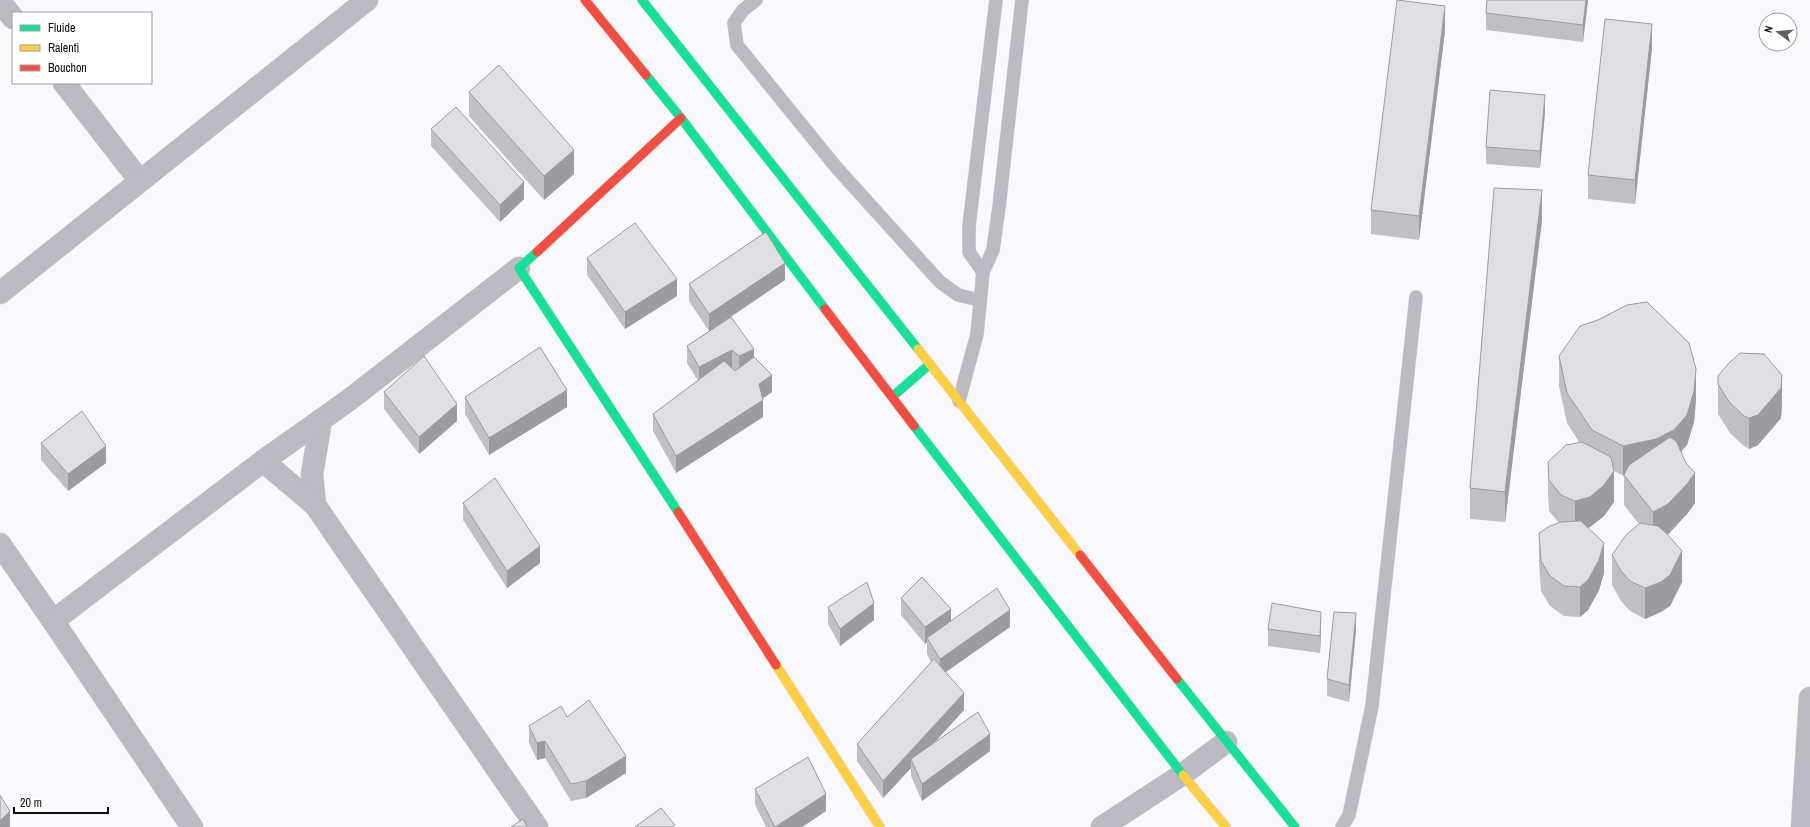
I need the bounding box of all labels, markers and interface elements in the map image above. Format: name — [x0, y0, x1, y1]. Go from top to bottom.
legend — [12, 12, 152, 84]
north arrow — [1758, 12, 1798, 52]
text: Fluide — [48, 20, 75, 36]
text: N — [1761, 24, 1776, 34]
text: Ralenti — [48, 40, 79, 56]
text: Bouchon — [48, 60, 87, 76]
scale bar — [14, 789, 108, 815]
text: 20 m — [20, 795, 42, 811]

